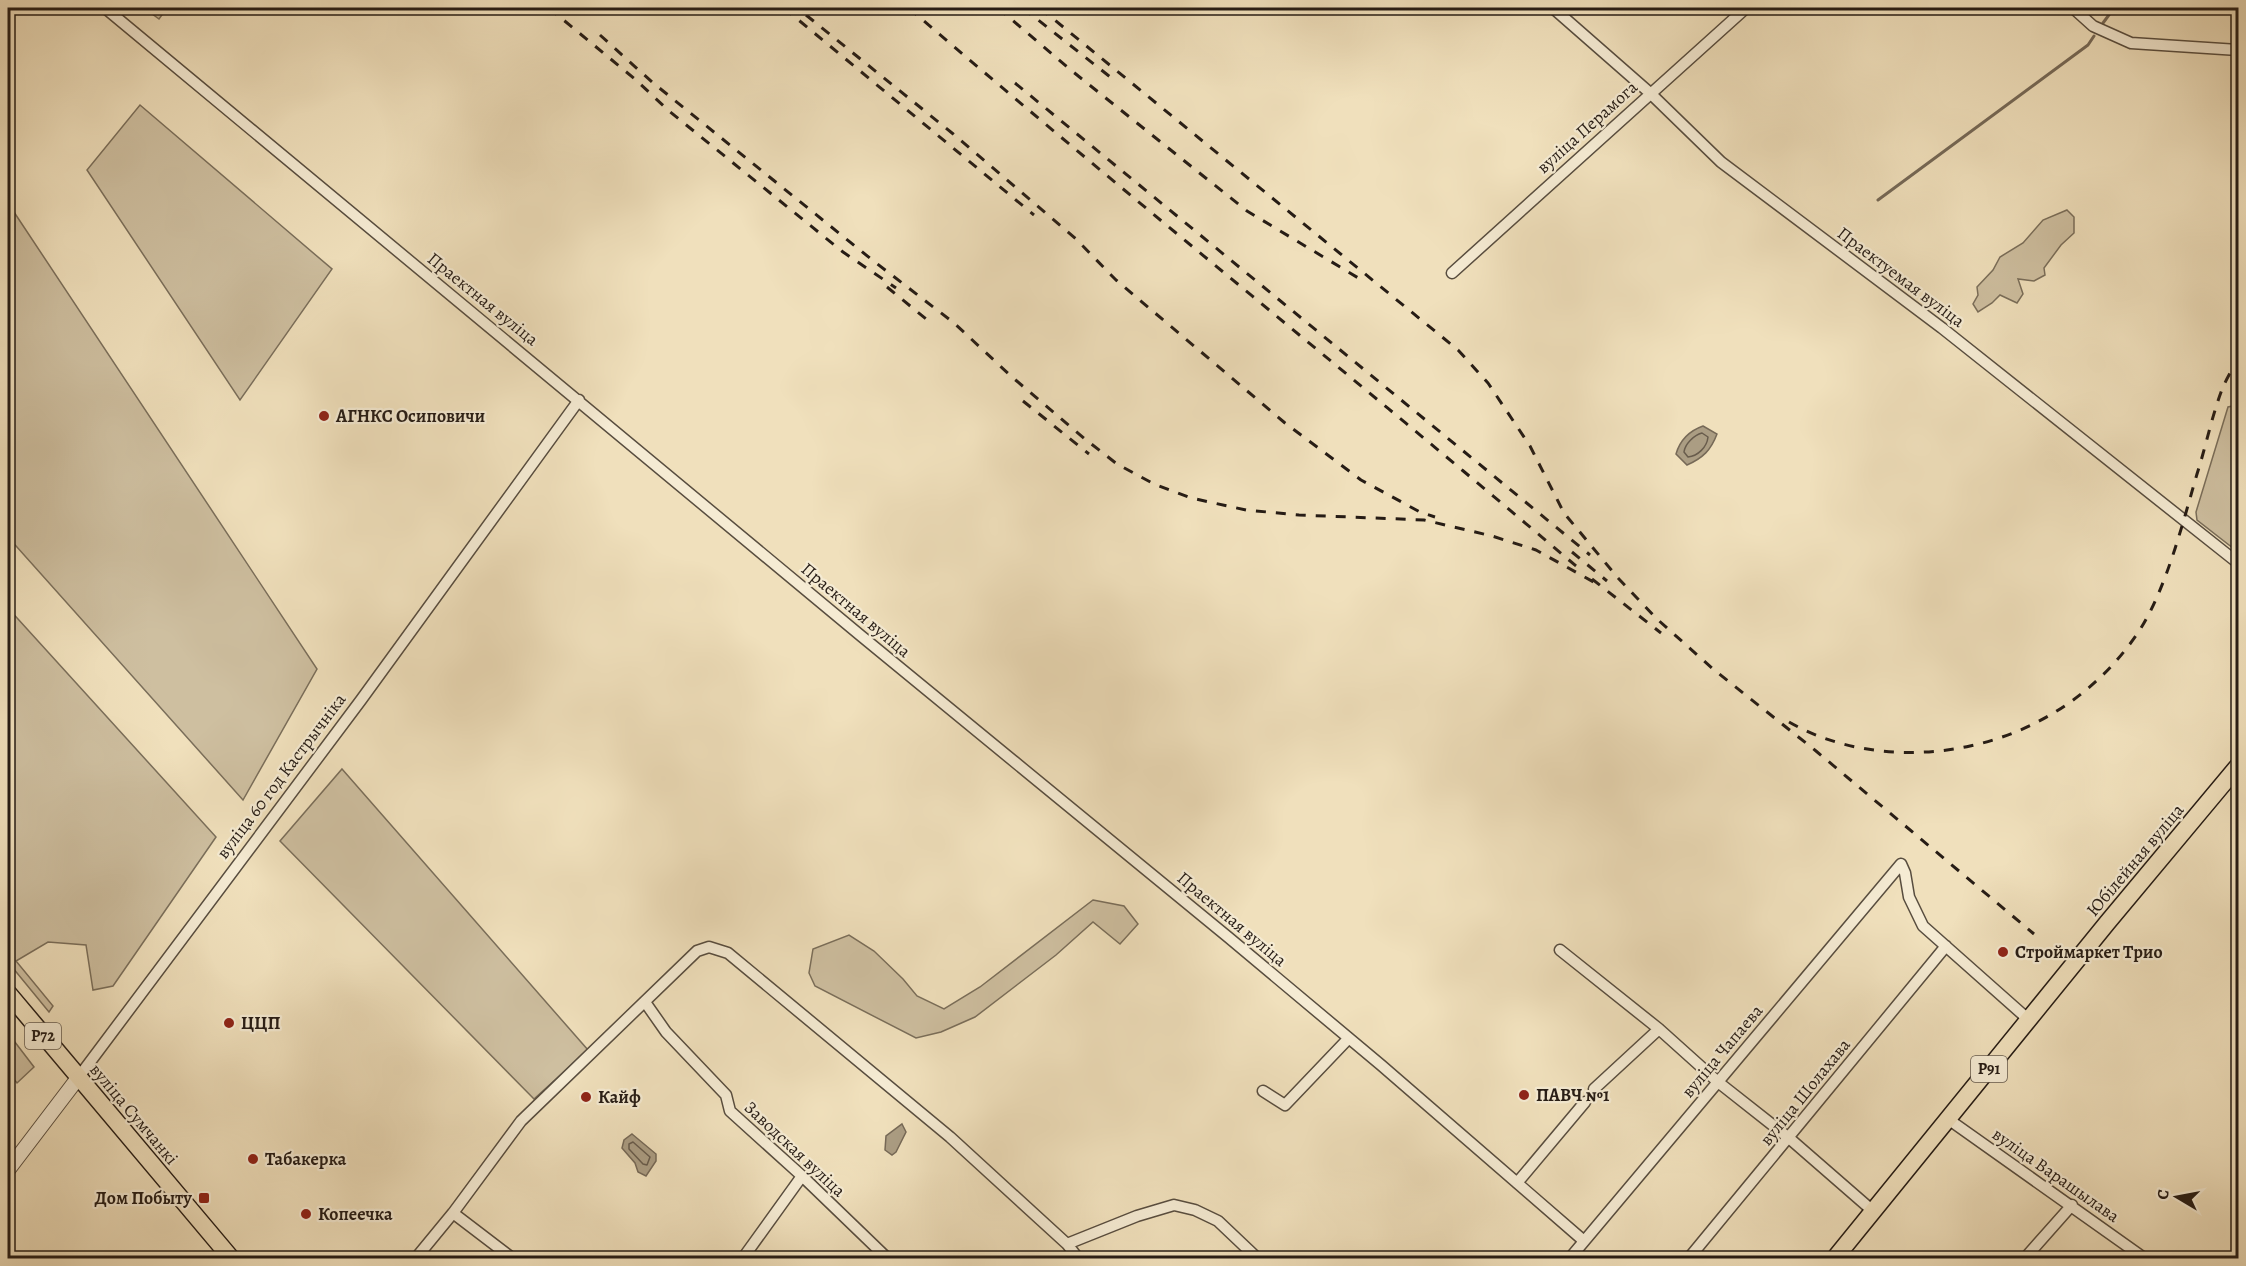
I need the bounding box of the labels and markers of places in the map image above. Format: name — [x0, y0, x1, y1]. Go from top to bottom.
place label: АГНКС Осиповичи — [335, 404, 486, 428]
marker: АГНКС Осиповичи — [317, 409, 331, 423]
place label: Строймаркет Трио — [2015, 940, 2163, 964]
marker: Строймаркет Трио — [1996, 945, 2010, 959]
place label: ЦЦП — [241, 1011, 280, 1035]
marker: ЦЦП — [222, 1016, 236, 1030]
place label: ПАВЧ №1 — [1536, 1083, 1610, 1107]
place label: Кайф — [598, 1085, 641, 1109]
marker: ПАВЧ №1 — [1517, 1088, 1531, 1102]
marker: Кайф — [579, 1090, 593, 1104]
place label: Табакерка — [265, 1147, 347, 1171]
marker: Табакерка — [246, 1152, 260, 1166]
place label: Дом Побыту — [95, 1186, 192, 1210]
marker: Дом Побыту — [197, 1191, 211, 1205]
place label: Копеечка — [318, 1202, 393, 1226]
marker: Копеечка — [299, 1207, 313, 1221]

